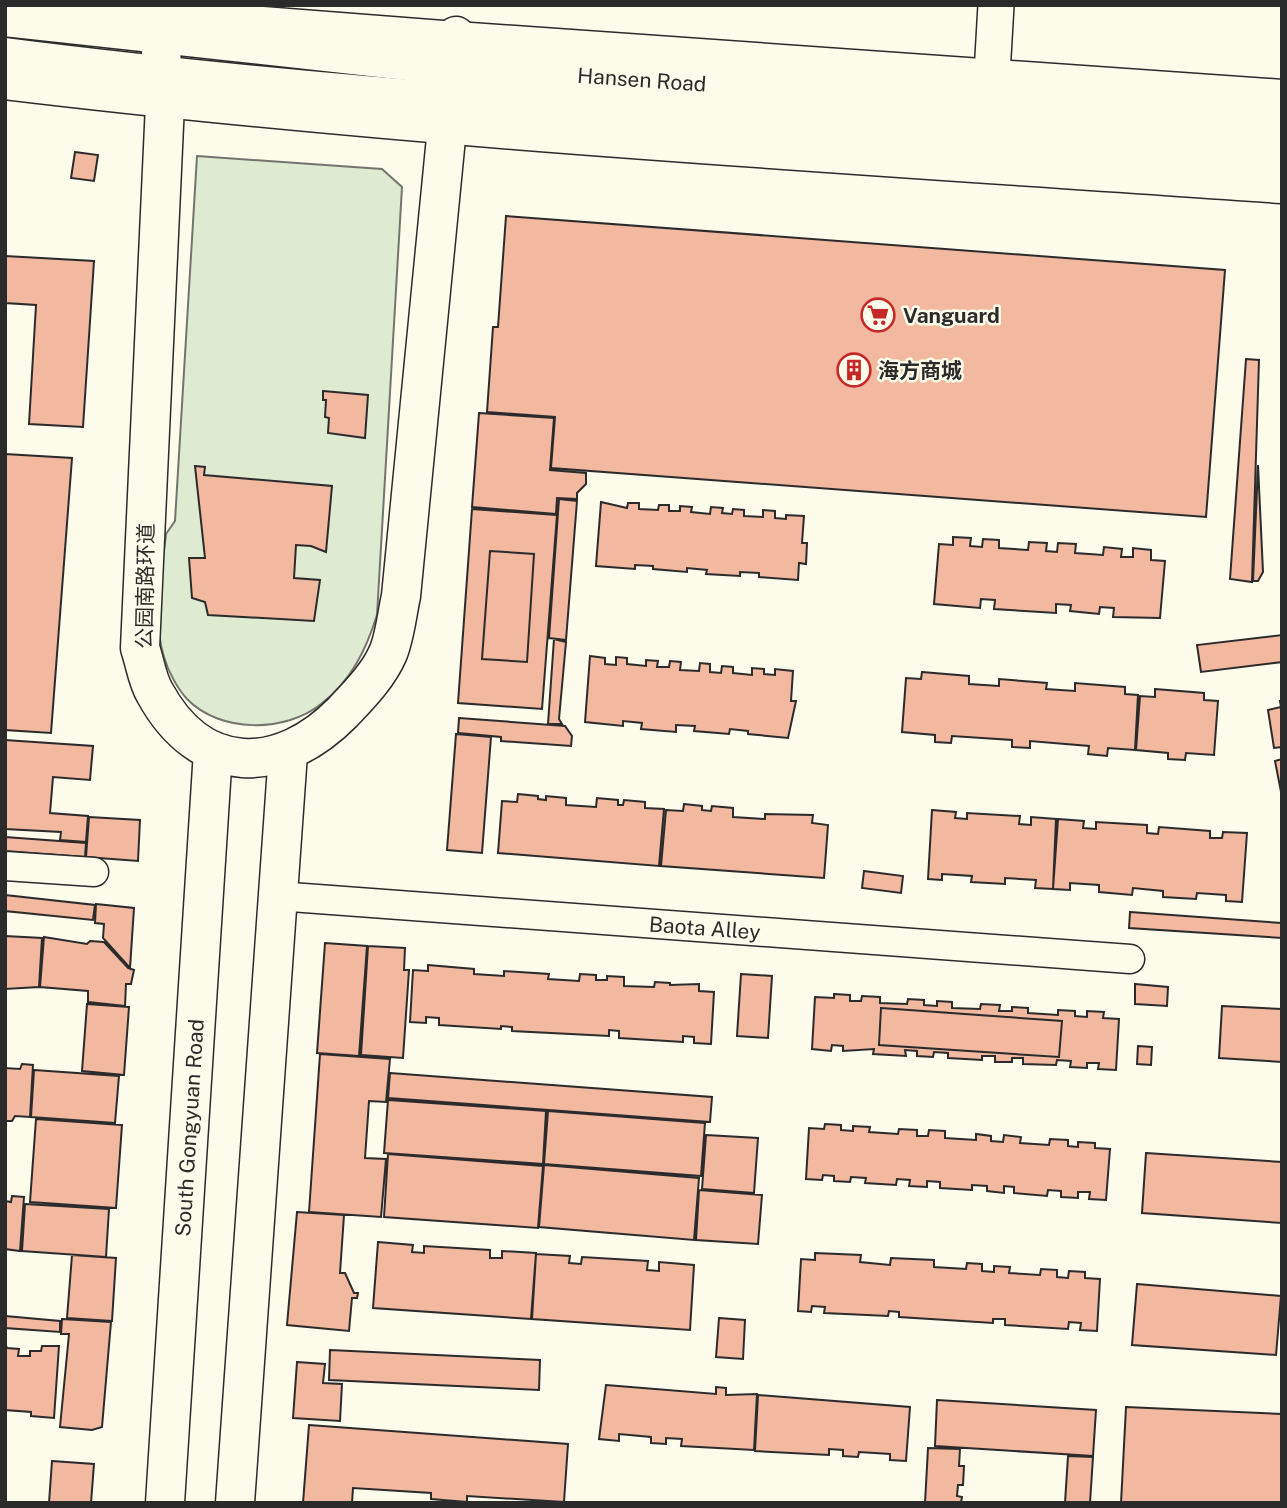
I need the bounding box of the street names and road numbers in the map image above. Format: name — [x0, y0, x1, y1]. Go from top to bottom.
street label: Hansen Road — [577, 62, 707, 96]
street label: 公园南路环道 — [131, 523, 159, 649]
street label: Baota Alley — [648, 911, 762, 944]
street label: South Gongyuan Road — [170, 1018, 208, 1237]

